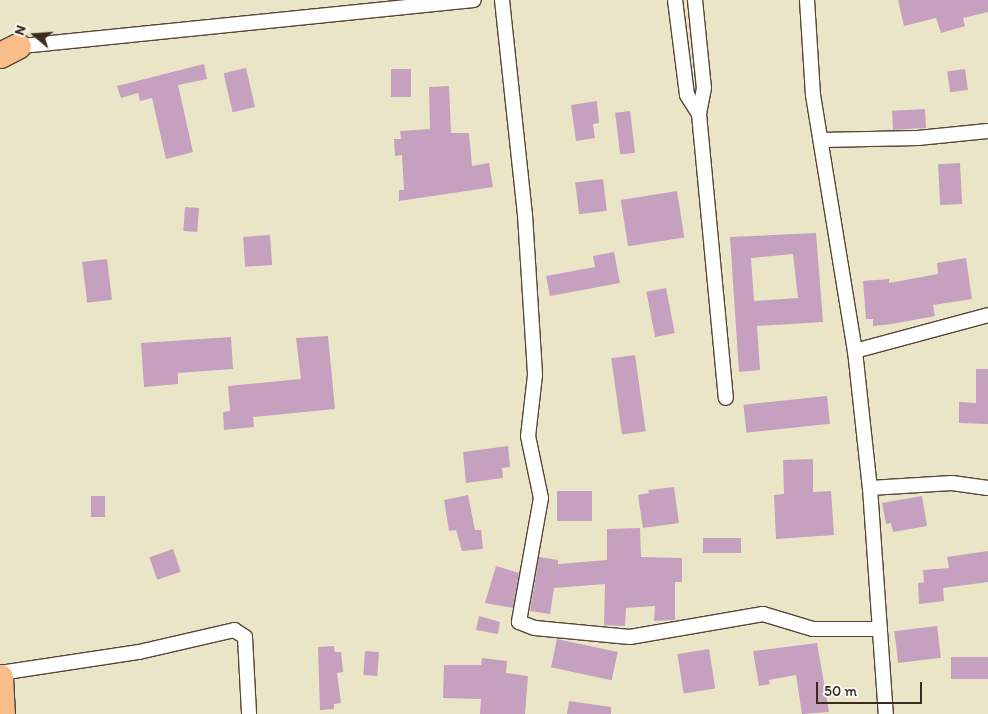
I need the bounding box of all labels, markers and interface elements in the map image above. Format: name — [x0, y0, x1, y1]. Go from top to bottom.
north arrow — [10, 10, 60, 60]
text: N — [11, 23, 30, 37]
scale bar — [818, 672, 924, 704]
text: 50 m — [824, 682, 857, 700]

